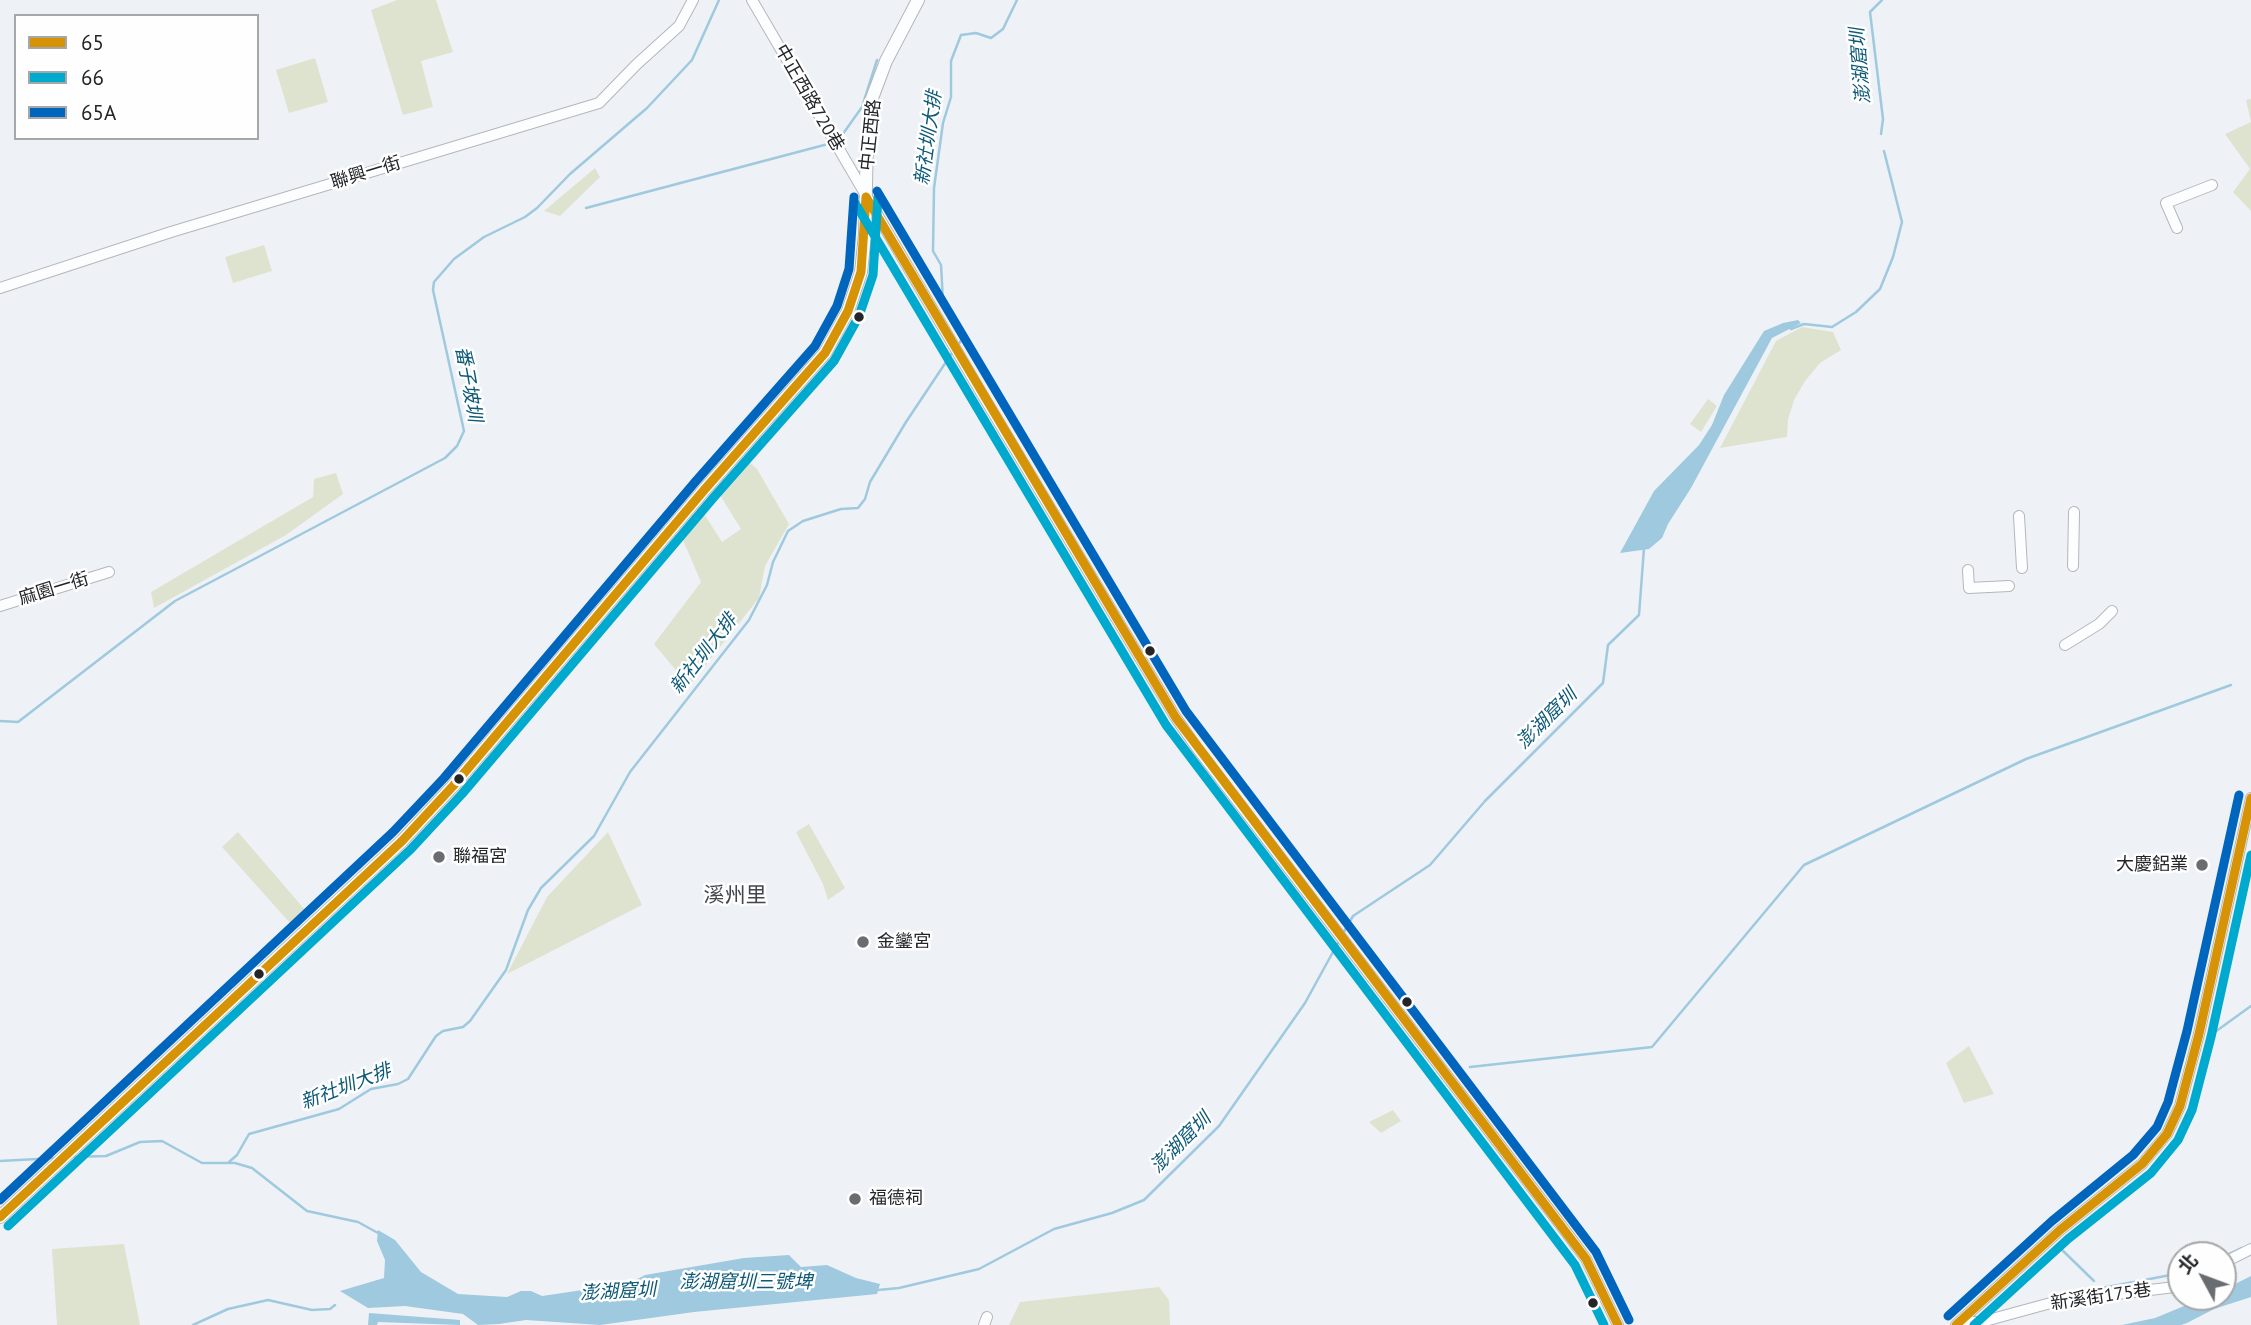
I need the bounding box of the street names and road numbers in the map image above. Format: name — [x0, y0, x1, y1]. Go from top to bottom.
street label: 中正西路720巷 — [770, 41, 848, 155]
street label: 中正西路 — [856, 98, 886, 172]
street label: 聯興一街 — [328, 152, 404, 194]
street label: 麻園一街 — [16, 568, 92, 610]
street label: 新溪街175巷 — [2049, 1279, 2153, 1315]

